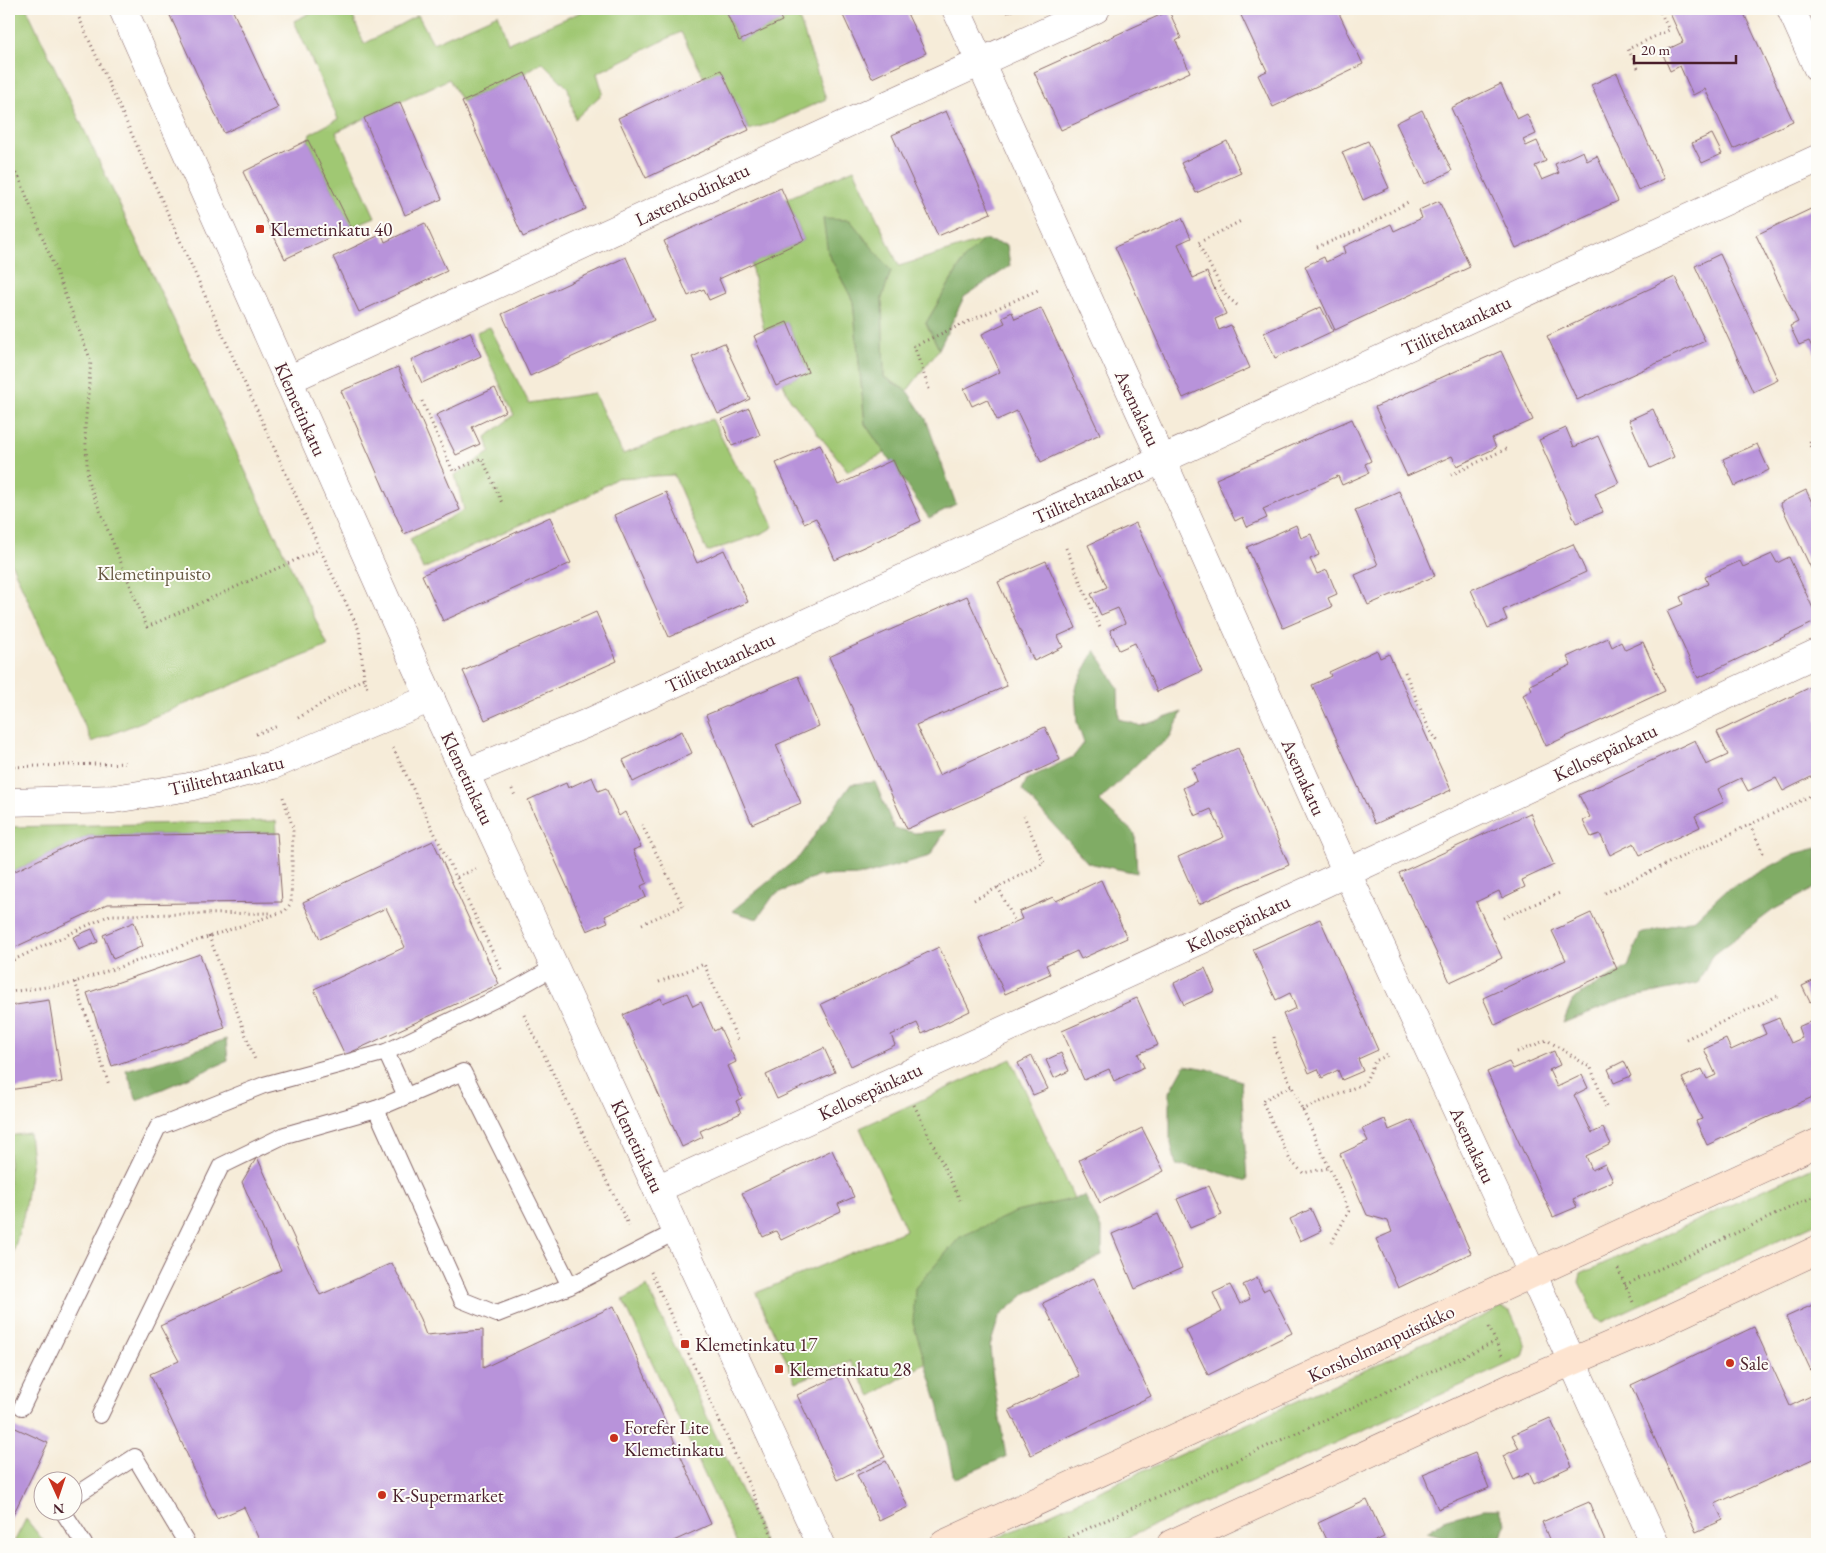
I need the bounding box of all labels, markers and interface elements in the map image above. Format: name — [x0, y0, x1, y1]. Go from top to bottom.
scale bar — [1634, 32, 1736, 64]
text: 20 m — [1641, 40, 1670, 59]
street label: Lastenkodinkatu — [631, 157, 753, 232]
place label: Klemetinkatu 40 — [270, 217, 392, 242]
marker: Klemetinkatu 40 — [254, 223, 266, 235]
street label: Tiilitehtaankatu — [1397, 289, 1515, 362]
street label: Klemetinkatu — [269, 358, 332, 460]
street label: Asemakatu — [1109, 365, 1166, 450]
street label: Tiilitehtaankatu — [1029, 459, 1147, 530]
park label: Klemetinpuisto — [97, 561, 211, 586]
street label: Tiilitehtaankatu — [661, 626, 779, 699]
street label: Kellosepänkatu — [1549, 717, 1661, 787]
street label: Klemetinkatu — [435, 728, 500, 829]
street label: Asemakatu — [1275, 734, 1332, 820]
street label: Tiilitehtaankatu — [166, 749, 286, 802]
street label: Kellosepänkatu — [1182, 888, 1294, 958]
street label: Kellosepänkatu — [814, 1056, 926, 1126]
street label: Klemetinkatu — [605, 1096, 670, 1197]
street label: Asemakatu — [1444, 1102, 1501, 1187]
street label: Korsholmanpuistikko — [1304, 1298, 1459, 1388]
place label: Klemetinkatu 17 — [695, 1332, 818, 1357]
marker: Klemetinkatu 17 — [679, 1338, 691, 1350]
place label: Sale — [1740, 1351, 1768, 1376]
place label: Klemetinkatu 28 — [789, 1357, 911, 1382]
marker: Sale — [1724, 1357, 1736, 1369]
marker: Klemetinkatu 28 — [773, 1363, 785, 1375]
place label: Forefer Lite Klemetinkatu — [624, 1415, 724, 1462]
marker: Forefer Lite Klemetinkatu — [608, 1432, 620, 1444]
north arrow — [32, 1470, 82, 1520]
place label: K-Supermarket — [392, 1483, 504, 1508]
marker: K-Supermarket — [376, 1489, 388, 1501]
text: N — [52, 1500, 65, 1518]

